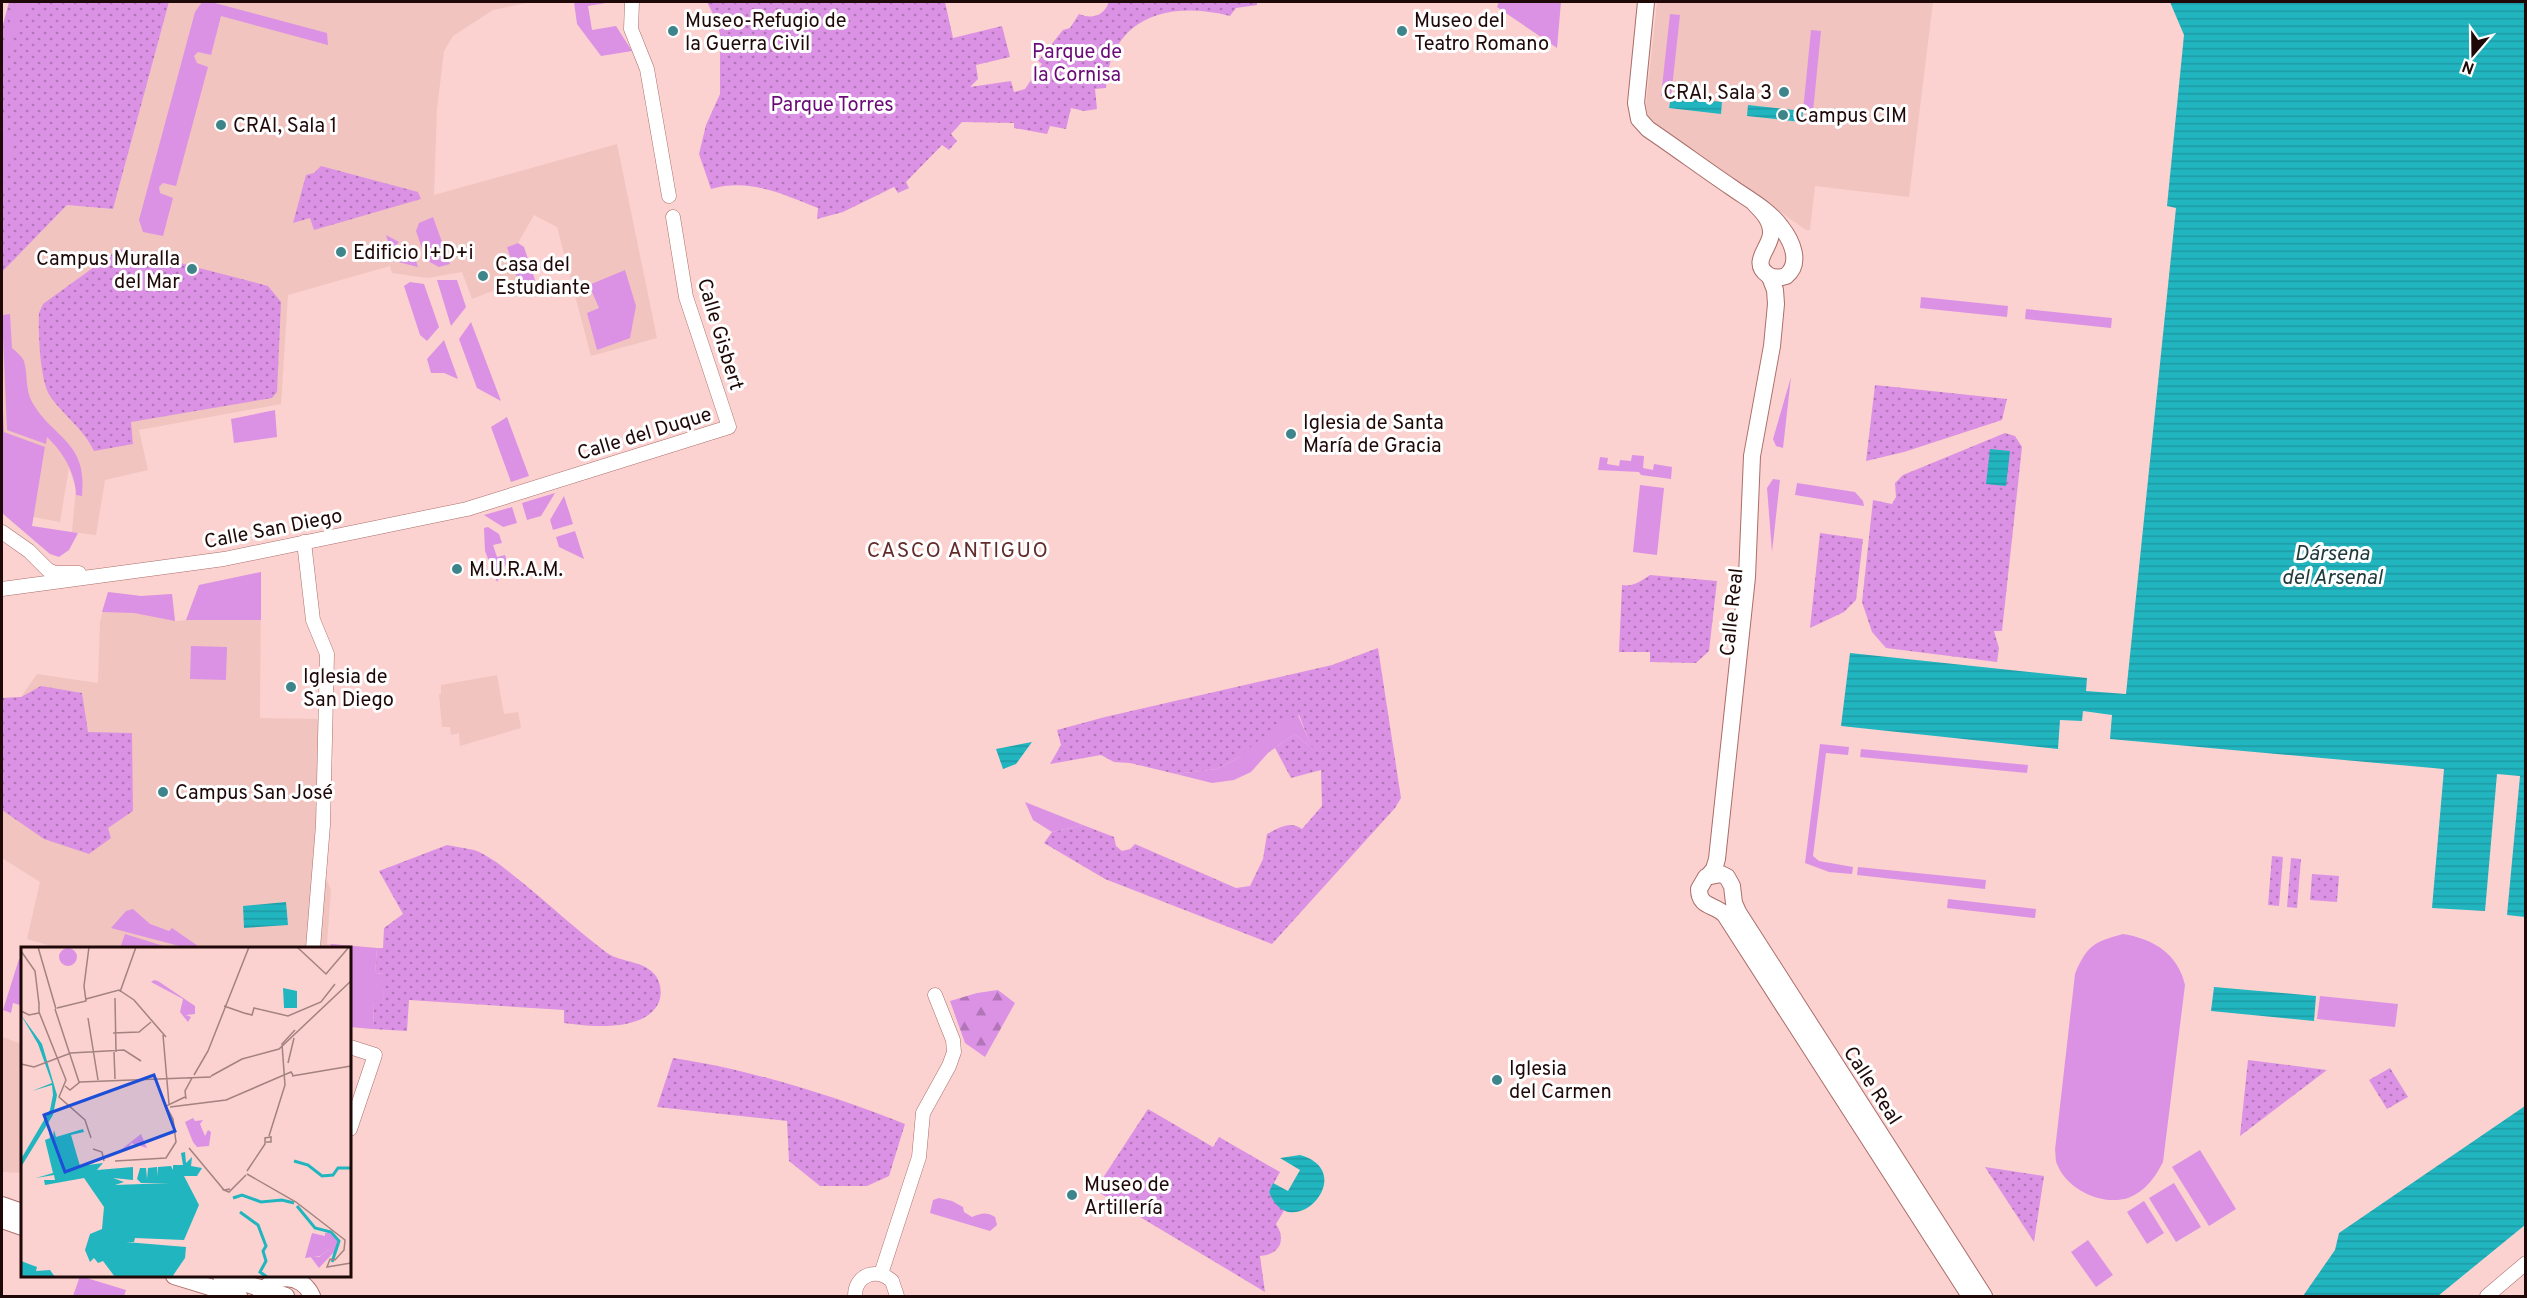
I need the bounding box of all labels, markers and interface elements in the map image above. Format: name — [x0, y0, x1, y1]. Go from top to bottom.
place label: Museo-Refugio de la Guerra Civil — [685, 9, 846, 58]
place label: Museo del Teatro Romano — [1414, 9, 1549, 58]
marker: Museo-Refugio de la Guerra Civil — [666, 24, 680, 38]
marker: Museo del Teatro Romano — [1395, 24, 1409, 38]
north arrow — [2443, 24, 2503, 84]
park label: Parque de la Cornisa — [1032, 40, 1122, 89]
text: N — [2460, 55, 2477, 78]
place label: CRAI, Sala 3 — [1663, 81, 1772, 107]
marker: CRAI, Sala 3 — [1777, 85, 1791, 99]
park label: Parque Torres — [770, 93, 894, 119]
place label: Campus CIM — [1795, 104, 1907, 130]
marker: Campus CIM — [1776, 108, 1790, 122]
place label: CRAI, Sala 1 — [233, 114, 337, 140]
marker: CRAI, Sala 1 — [214, 118, 228, 132]
place label: Edificio I+D+i — [353, 241, 473, 267]
marker: Edificio I+D+i — [334, 245, 348, 259]
place label: Campus Muralla del Mar — [36, 247, 180, 296]
place label: Casa del Estudiante — [495, 253, 590, 302]
marker: Campus Muralla del Mar — [185, 262, 199, 276]
marker: Casa del Estudiante — [476, 269, 490, 283]
street label: Calle Gisbert — [690, 275, 748, 394]
street label: Calle del Duque — [574, 402, 715, 468]
place label: Iglesia de Santa María de Gracia — [1303, 411, 1444, 460]
marker: Iglesia de Santa María de Gracia — [1284, 427, 1298, 441]
street label: Calle San Diego — [202, 504, 345, 556]
district label: CASCO ANTIGUO — [867, 538, 1049, 565]
water label: Dársena del Arsenal — [2282, 541, 2384, 592]
place label: M.U.R.A.M. — [469, 558, 563, 584]
marker: M.U.R.A.M. — [450, 562, 464, 576]
street label: Calle Real — [1715, 567, 1751, 658]
place label: Iglesia de San Diego — [303, 665, 394, 714]
marker: Iglesia de San Diego — [284, 680, 298, 694]
place label: Campus San José — [175, 781, 333, 807]
marker: Campus San José — [156, 785, 170, 799]
inset map — [21, 947, 351, 1277]
street label: Calle Real — [1836, 1042, 1906, 1130]
place label: Iglesia del Carmen — [1509, 1057, 1612, 1106]
marker: Iglesia del Carmen — [1490, 1073, 1504, 1087]
place label: Museo de Artillería — [1084, 1173, 1170, 1222]
marker: Museo de Artillería — [1065, 1188, 1079, 1202]

